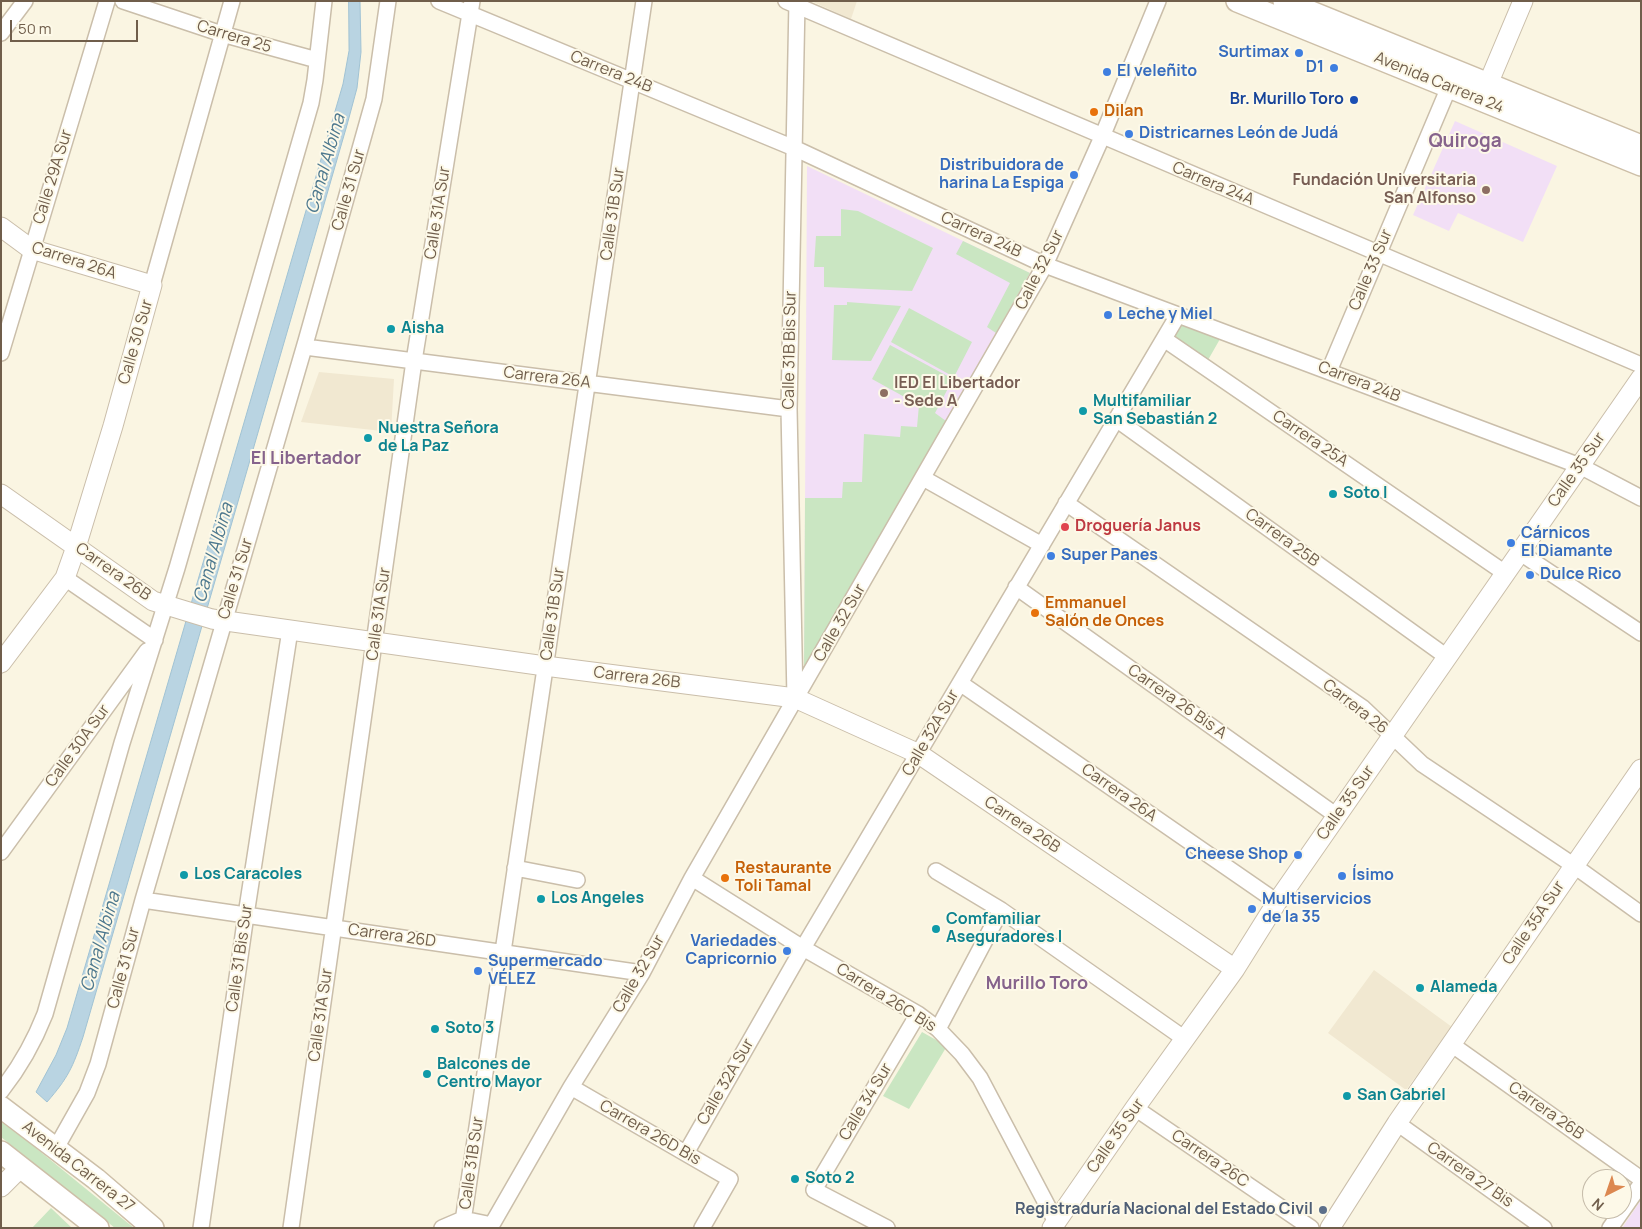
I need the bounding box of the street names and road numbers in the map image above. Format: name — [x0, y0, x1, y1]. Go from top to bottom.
street label: Carrera 25 — [194, 17, 274, 57]
street label: Carrera 24B — [567, 47, 655, 97]
street label: Avenida Carrera 24 — [1371, 48, 1507, 118]
street label: Calle 29A Sur — [30, 127, 76, 227]
street label: Calle 31 Sur — [328, 147, 370, 233]
street label: Carrera 24A — [1169, 158, 1257, 210]
street label: Calle 31A Sur — [421, 165, 455, 261]
street label: Calle 31B Sur — [597, 166, 629, 262]
street label: Carrera 24B — [938, 208, 1024, 262]
street label: Calle 33 Sur — [1345, 226, 1397, 314]
street label: Calle 32 Sur — [1012, 227, 1068, 313]
street label: Carrera 26A — [29, 238, 119, 284]
street label: Calle 31B Bis Sur — [779, 290, 801, 410]
street label: Calle 30 Sur — [115, 297, 157, 387]
street label: Carrera 24B — [1315, 358, 1403, 406]
street label: Carrera 26A — [502, 363, 592, 393]
street label: Carrera 25A — [1269, 407, 1351, 471]
street label: Calle 35 Sur — [1544, 429, 1610, 511]
street label: Carrera 25B — [1241, 505, 1323, 571]
street label: Calle 31 Sur — [215, 536, 257, 622]
street label: Carrera 26B — [72, 539, 154, 605]
street label: Calle 31A Sur — [363, 566, 395, 662]
street label: Calle 31B Sur — [537, 566, 569, 662]
street label: Calle 32 Sur — [810, 581, 870, 665]
street label: Carrera 26 Bis A — [1124, 661, 1230, 743]
street label: Carrera 26B — [592, 663, 682, 693]
street label: Carrera 26 — [1318, 676, 1392, 738]
street label: Calle 32A Sur — [899, 686, 963, 780]
street label: Calle 30A Sur — [42, 701, 114, 791]
street label: Carrera 26A — [1078, 760, 1160, 826]
street label: Calle 35 Sur — [1313, 762, 1379, 844]
street label: Carrera 26B — [980, 793, 1064, 857]
street label: Calle 35A Sur — [1499, 877, 1569, 969]
street label: Calle 31 Bis Sur — [223, 903, 257, 1013]
street label: Carrera 26D — [347, 920, 437, 952]
street label: Calle 31 Sur — [104, 925, 144, 1011]
street label: Calle 32 Sur — [609, 932, 669, 1016]
street label: Carrera 26C Bis — [832, 960, 940, 1036]
street label: Calle 31A Sur — [305, 967, 337, 1063]
street label: Calle 32A Sur — [694, 1035, 758, 1129]
street label: Calle 34 Sur — [835, 1060, 897, 1144]
street label: Carrera 26B — [1505, 1078, 1587, 1144]
street label: Calle 35 Sur — [1083, 1095, 1149, 1177]
street label: Carrera 26D Bis — [596, 1096, 704, 1170]
street label: Calle 31B Sur — [456, 1115, 488, 1211]
street label: Avenida Carrera 27 — [18, 1117, 138, 1217]
street label: Carrera 26C — [1168, 1126, 1252, 1192]
street label: Carrera 27 Bis — [1423, 1138, 1517, 1212]

